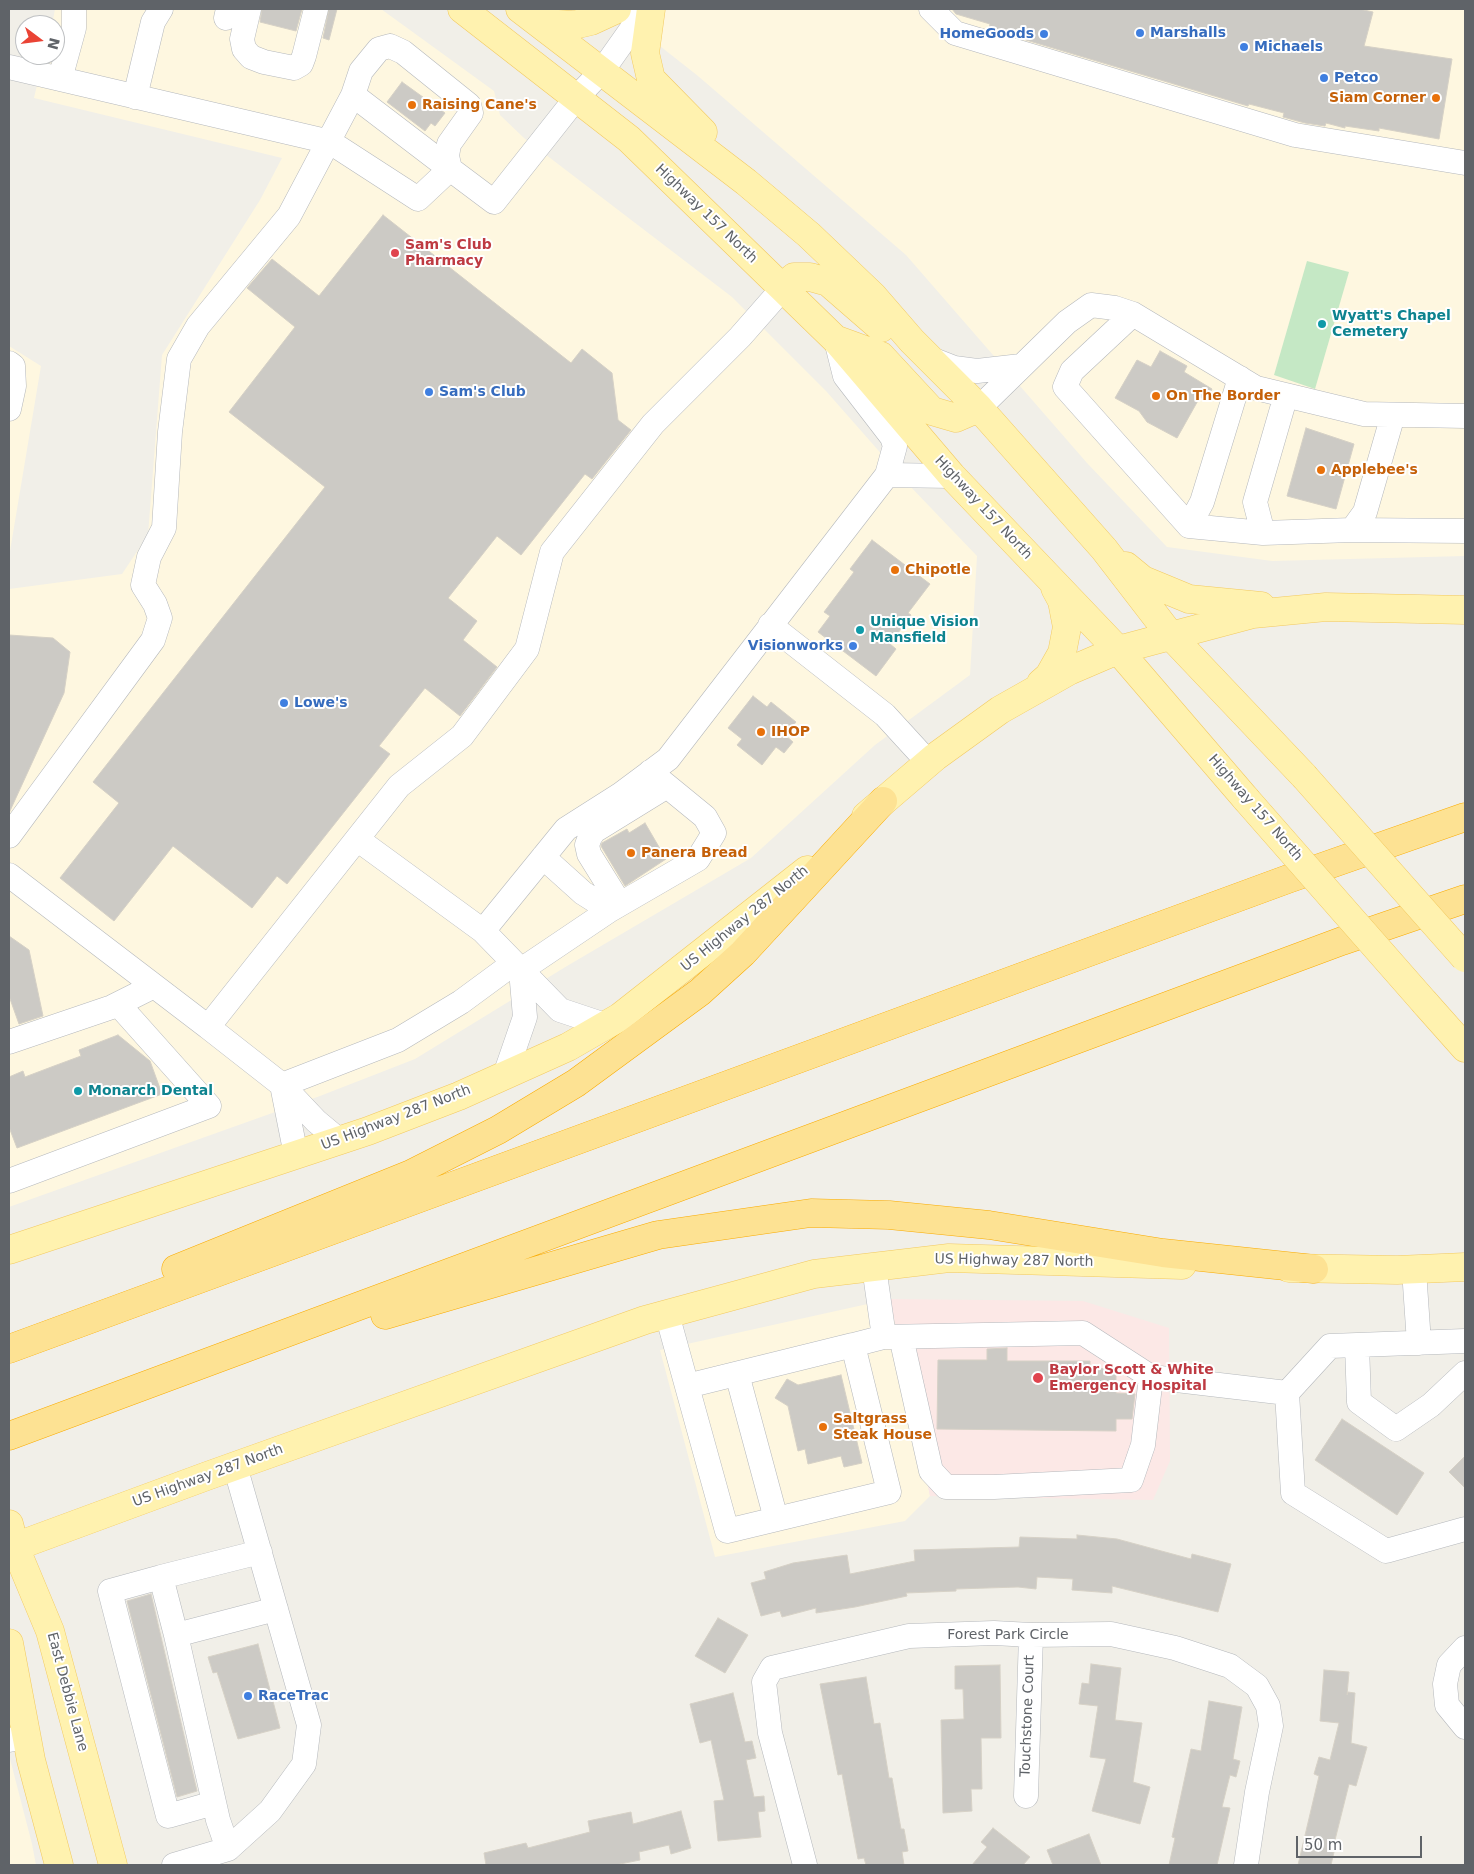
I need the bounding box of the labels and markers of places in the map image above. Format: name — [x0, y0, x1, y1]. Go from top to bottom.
place label: Marshalls — [1150, 25, 1226, 41]
place label: HomeGoods — [940, 26, 1034, 42]
marker: Marshalls — [1134, 27, 1146, 39]
marker: HomeGoods — [1038, 28, 1050, 40]
place label: Michaels — [1254, 39, 1323, 55]
marker: Michaels — [1238, 41, 1250, 53]
place label: Petco — [1334, 70, 1378, 86]
marker: Petco — [1318, 72, 1330, 84]
place label: Siam Corner — [1329, 90, 1426, 106]
marker: Siam Corner — [1430, 92, 1442, 104]
place label: Raising Cane's — [422, 97, 537, 113]
marker: Raising Cane's — [406, 99, 418, 111]
place label: Sam's Club Pharmacy — [405, 237, 492, 270]
marker: Sam's Club Pharmacy — [389, 247, 401, 259]
place label: Wyatt's Chapel Cemetery — [1332, 308, 1451, 341]
marker: Wyatt's Chapel Cemetery — [1316, 318, 1328, 330]
place label: Sam's Club — [439, 384, 526, 400]
marker: Sam's Club — [423, 386, 435, 398]
place label: On The Border — [1166, 388, 1280, 404]
marker: On The Border — [1150, 390, 1162, 402]
place label: Applebee's — [1331, 462, 1418, 478]
marker: Applebee's — [1315, 464, 1327, 476]
place label: Chipotle — [905, 562, 971, 578]
marker: Chipotle — [889, 564, 901, 576]
place label: Unique Vision Mansfield — [870, 614, 979, 646]
marker: Unique Vision Mansfield — [854, 624, 866, 636]
place label: Visionworks — [748, 638, 843, 654]
marker: Visionworks — [847, 640, 859, 652]
place label: Lowe's — [294, 695, 348, 711]
marker: Lowe's — [278, 697, 290, 709]
place label: IHOP — [771, 724, 810, 740]
marker: IHOP — [755, 726, 767, 738]
place label: Panera Bread — [641, 845, 748, 861]
marker: Panera Bread — [625, 847, 637, 859]
place label: Monarch Dental — [88, 1083, 213, 1099]
marker: Monarch Dental — [72, 1085, 84, 1097]
place label: Baylor Scott & White Emergency Hospital — [1049, 1362, 1214, 1394]
marker: Baylor Scott & White Emergency Hospital — [1031, 1371, 1045, 1385]
place label: Saltgrass Steak House — [833, 1411, 932, 1444]
marker: Saltgrass Steak House — [817, 1421, 829, 1433]
place label: RaceTrac — [258, 1688, 329, 1704]
marker: RaceTrac — [242, 1690, 254, 1702]

